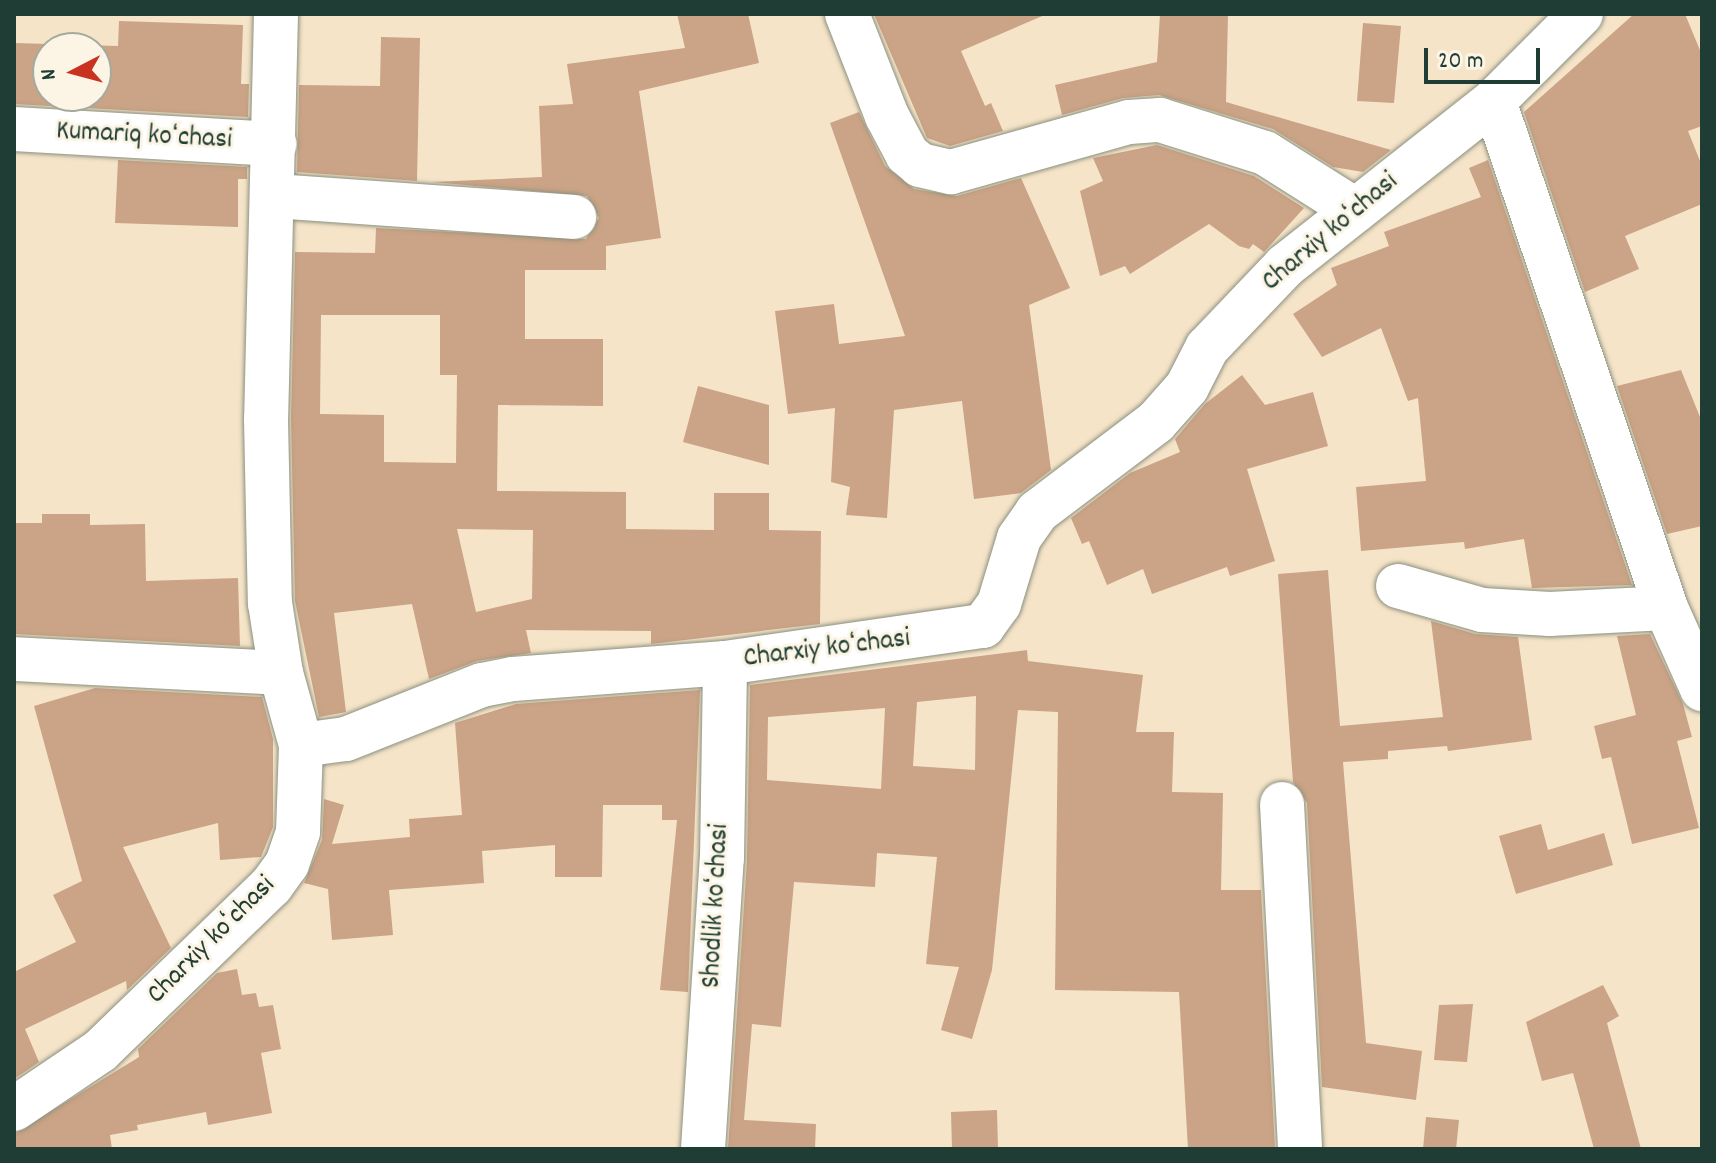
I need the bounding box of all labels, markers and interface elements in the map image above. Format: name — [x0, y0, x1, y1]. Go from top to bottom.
north arrow — [32, 32, 112, 112]
scale bar — [1428, 32, 1544, 82]
text: 20 m — [1438, 45, 1484, 79]
text: N — [34, 67, 66, 81]
street label: Kumariq koʻchasi — [55, 116, 233, 158]
street label: Charxiy koʻchasi — [1256, 166, 1406, 300]
street label: Charxiy koʻchasi — [742, 623, 912, 677]
street label: Shodlik koʻchasi — [696, 823, 738, 989]
street label: Charxiy koʻchasi — [141, 870, 283, 1012]

